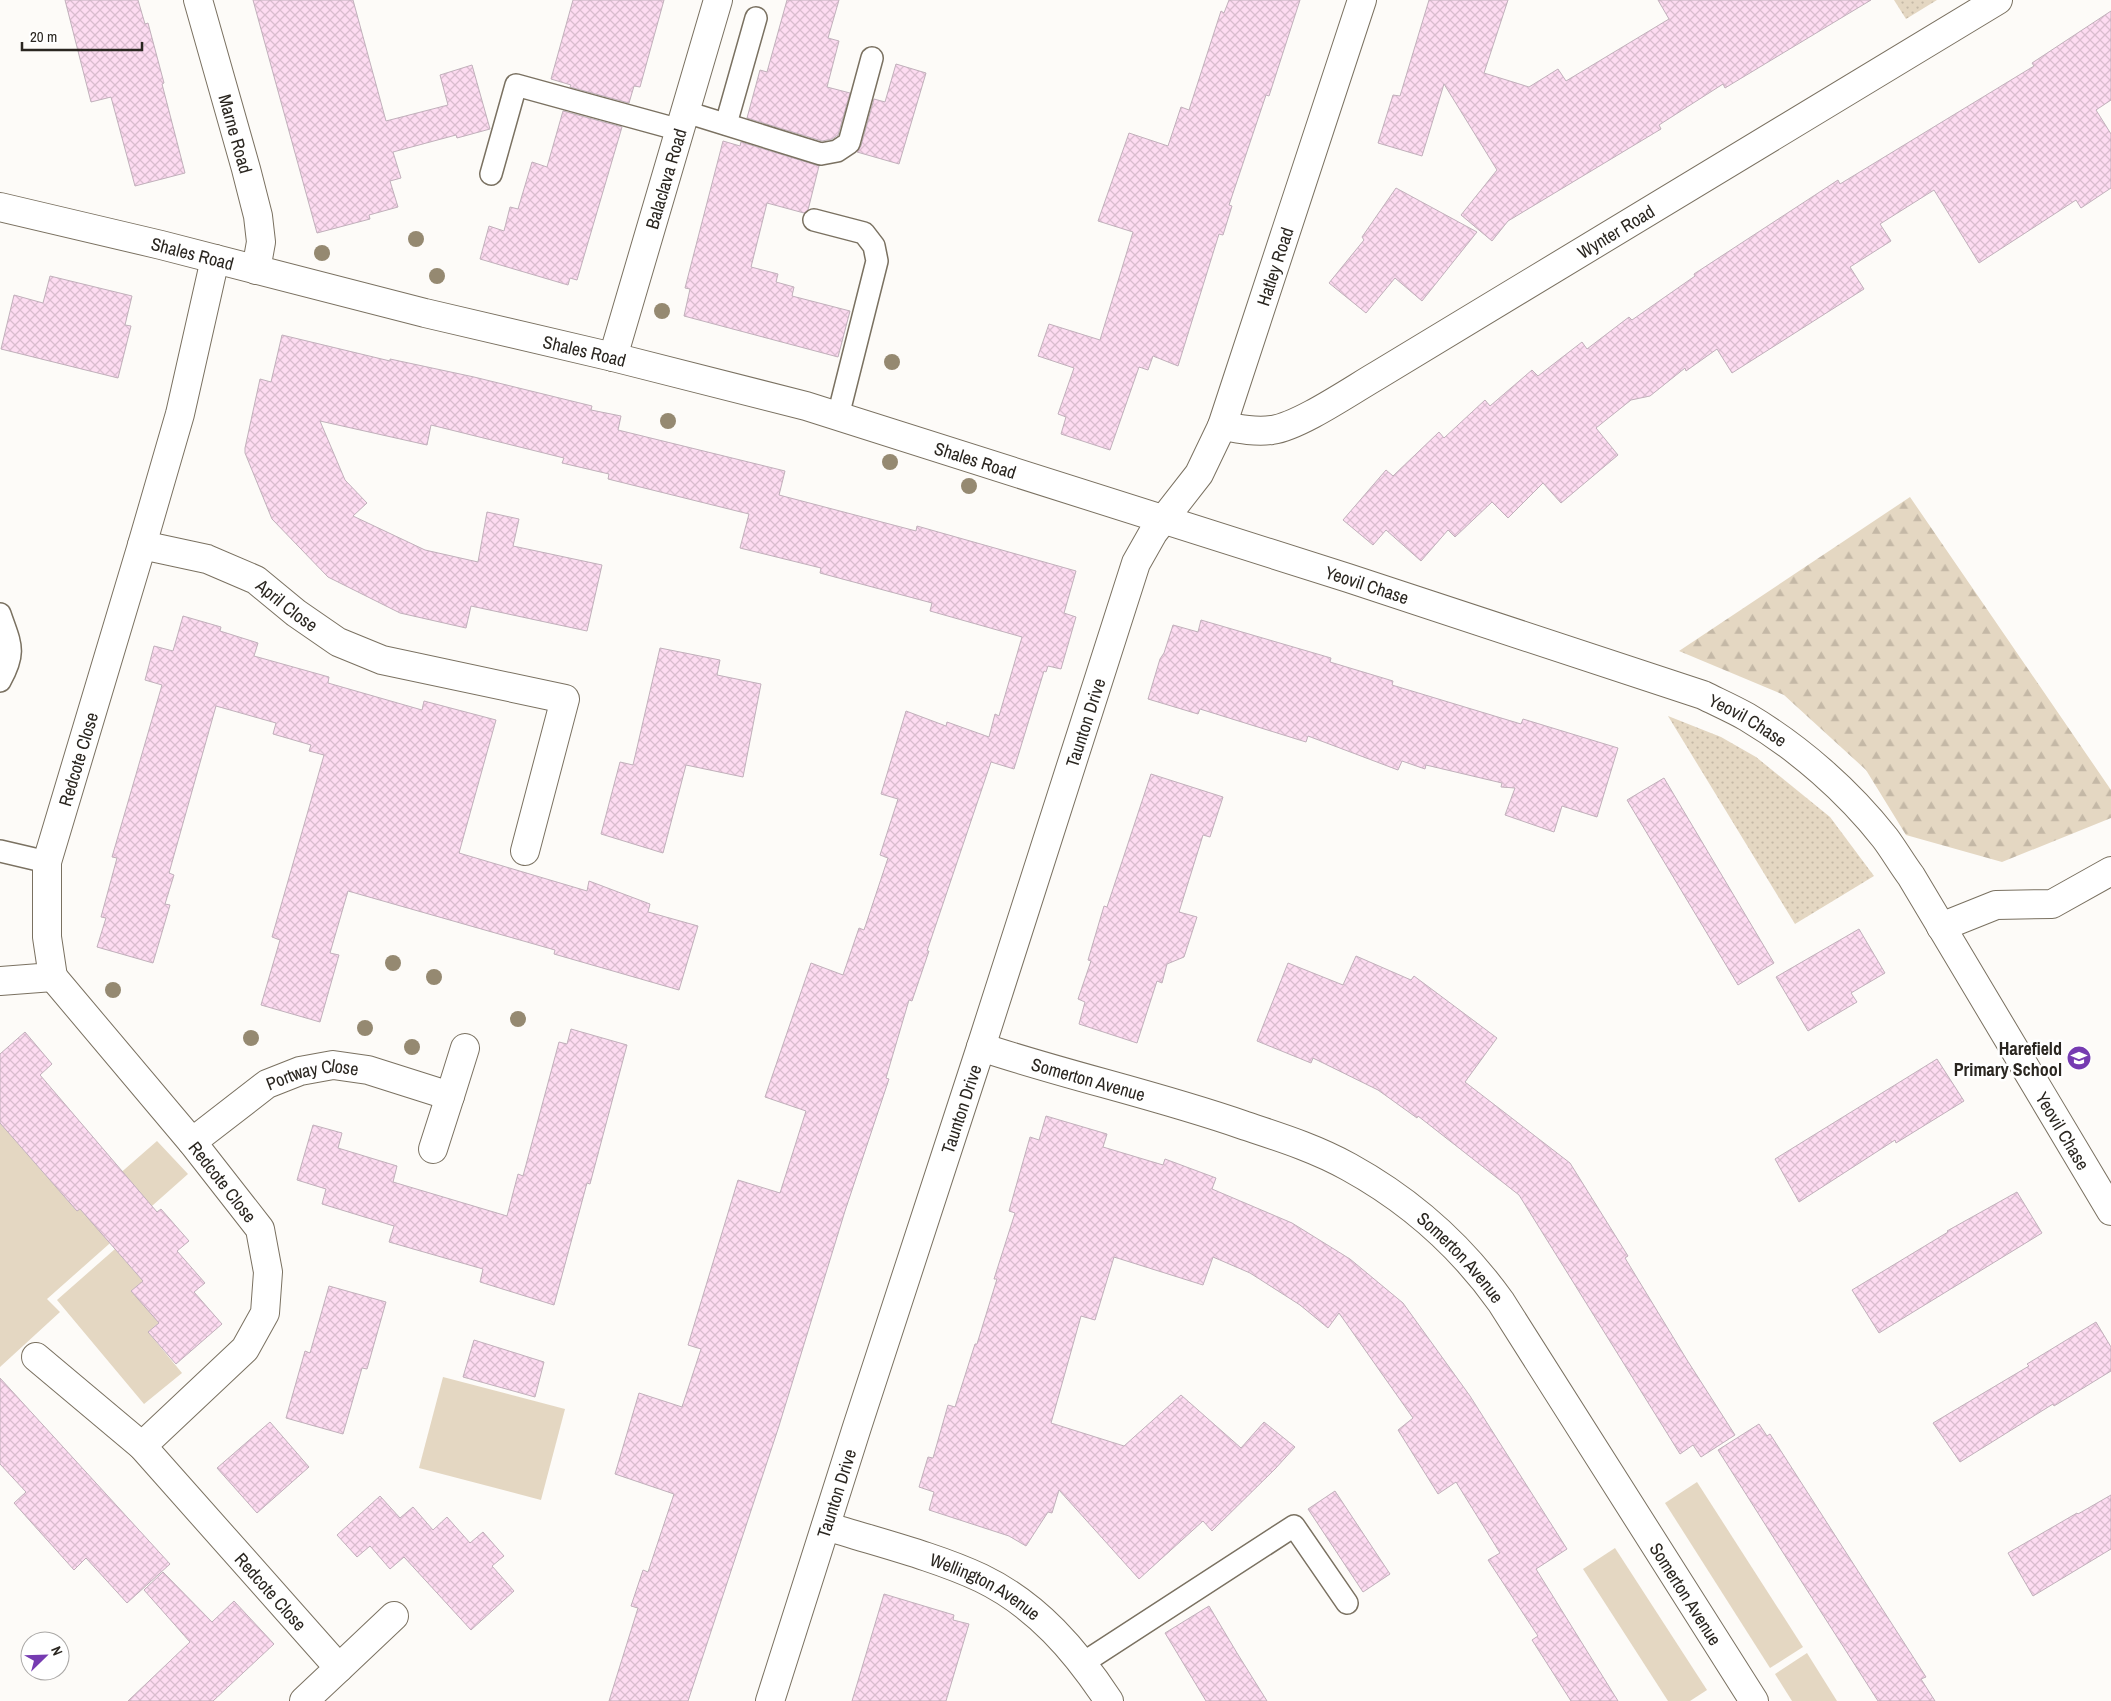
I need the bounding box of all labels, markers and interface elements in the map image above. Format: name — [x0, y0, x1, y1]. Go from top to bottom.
scale bar — [22, 20, 142, 52]
text: 20 m — [30, 26, 57, 47]
street label: Marne Road — [213, 91, 259, 176]
street label: Balaclava Road — [639, 125, 692, 232]
street label: Wynter Road — [1572, 198, 1659, 264]
street label: Hatley Road — [1250, 224, 1299, 309]
street label: Shales Road — [149, 231, 237, 276]
street label: Shales Road — [541, 329, 629, 372]
street label: Shales Road — [931, 435, 1020, 484]
street label: Yeovil Chase — [1322, 559, 1412, 610]
street label: April Close — [250, 572, 323, 637]
street label: Taunton Drive — [1059, 675, 1111, 770]
street label: Yeovil Chase — [1705, 687, 1792, 752]
street label: Redcote Close — [52, 709, 104, 809]
place label: Harefield Primary School — [1954, 1036, 2062, 1082]
school or university icon: Harefield Primary School — [2066, 1045, 2092, 1071]
street label: Somerton Avenue — [1028, 1051, 1148, 1107]
street label: Portway Close — [262, 1052, 360, 1096]
street label: Taunton Drive — [935, 1061, 987, 1157]
street label: Yeovil Chase — [2030, 1087, 2096, 1174]
street label: Redcote Close — [183, 1136, 263, 1227]
street label: Somerton Avenue — [1412, 1206, 1510, 1308]
street label: Taunton Drive — [810, 1445, 862, 1541]
street label: Somerton Avenue — [1644, 1538, 1728, 1650]
street label: Wellington Avenue — [927, 1546, 1046, 1626]
street label: Redcote Close — [229, 1547, 312, 1636]
north arrow — [20, 1631, 70, 1681]
text: N — [47, 1644, 67, 1658]

